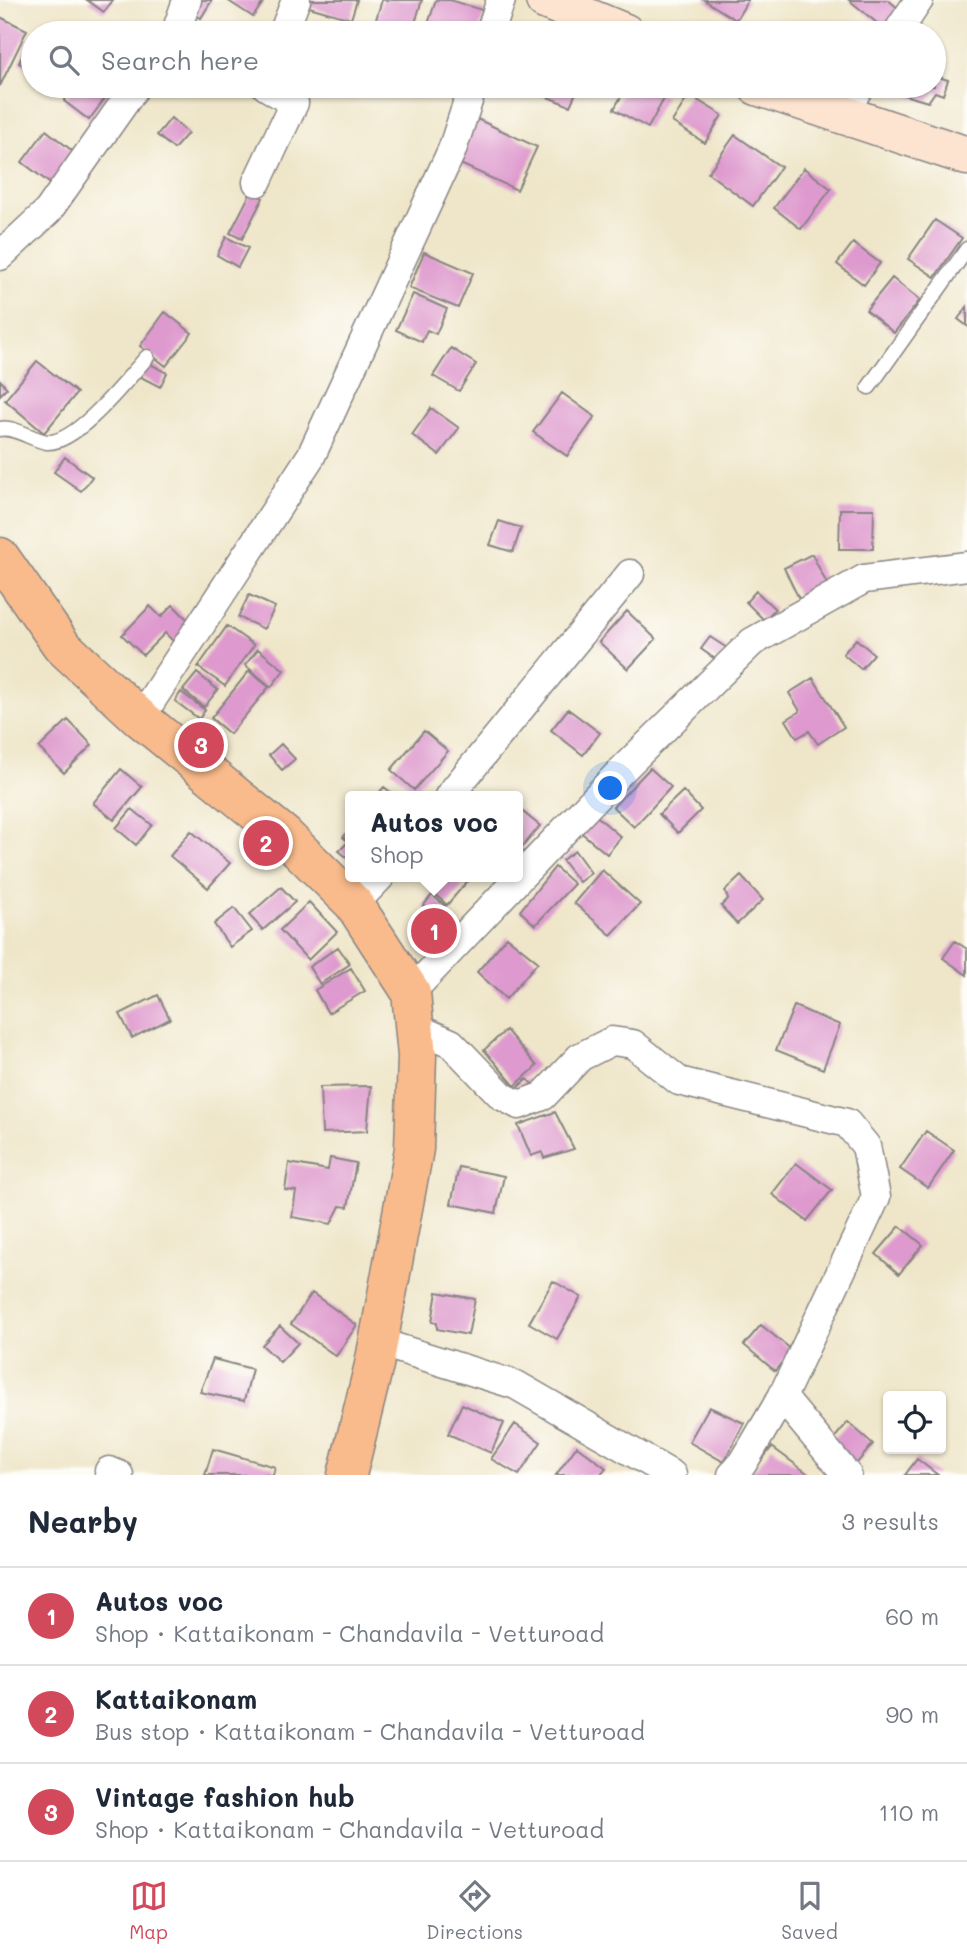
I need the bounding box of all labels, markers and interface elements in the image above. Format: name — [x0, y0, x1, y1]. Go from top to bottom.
search box — [21, 21, 946, 98]
icon: search — [45, 41, 83, 79]
text: Search here — [101, 43, 259, 77]
pin: 3 — [178, 719, 224, 771]
your location — [593, 771, 627, 805]
popup — [345, 791, 523, 882]
text: Autos voc — [370, 805, 498, 839]
pin: 2 — [243, 817, 289, 869]
text: Shop — [370, 839, 424, 869]
pin: 1 — [411, 905, 457, 957]
map controls — [883, 1391, 946, 1454]
button: locate — [883, 1391, 946, 1454]
text: Nearby — [28, 1501, 138, 1541]
text: 3 results — [842, 1506, 939, 1536]
text: Autos voc — [95, 1584, 223, 1618]
text: 1 — [46, 1601, 56, 1631]
text: 60 m — [885, 1601, 939, 1631]
text: Shop · Kattaikonam - Chandavila - Vetturoad — [95, 1618, 604, 1648]
text: Kattaikonam — [95, 1682, 257, 1716]
text: 2 — [45, 1699, 57, 1729]
text: 90 m — [886, 1699, 939, 1729]
text: Bus stop · Kattaikonam - Chandavila - Vetturoad — [95, 1716, 645, 1746]
text: Vintage fashion hub — [95, 1780, 354, 1814]
text: 3 — [44, 1797, 58, 1827]
text: 110 m — [879, 1797, 939, 1827]
text: Shop · Kattaikonam - Chandavila - Vetturoad — [95, 1814, 604, 1844]
tab: Map — [129, 1877, 168, 1944]
tab: Directions — [426, 1877, 523, 1944]
tab: Saved — [781, 1877, 838, 1944]

